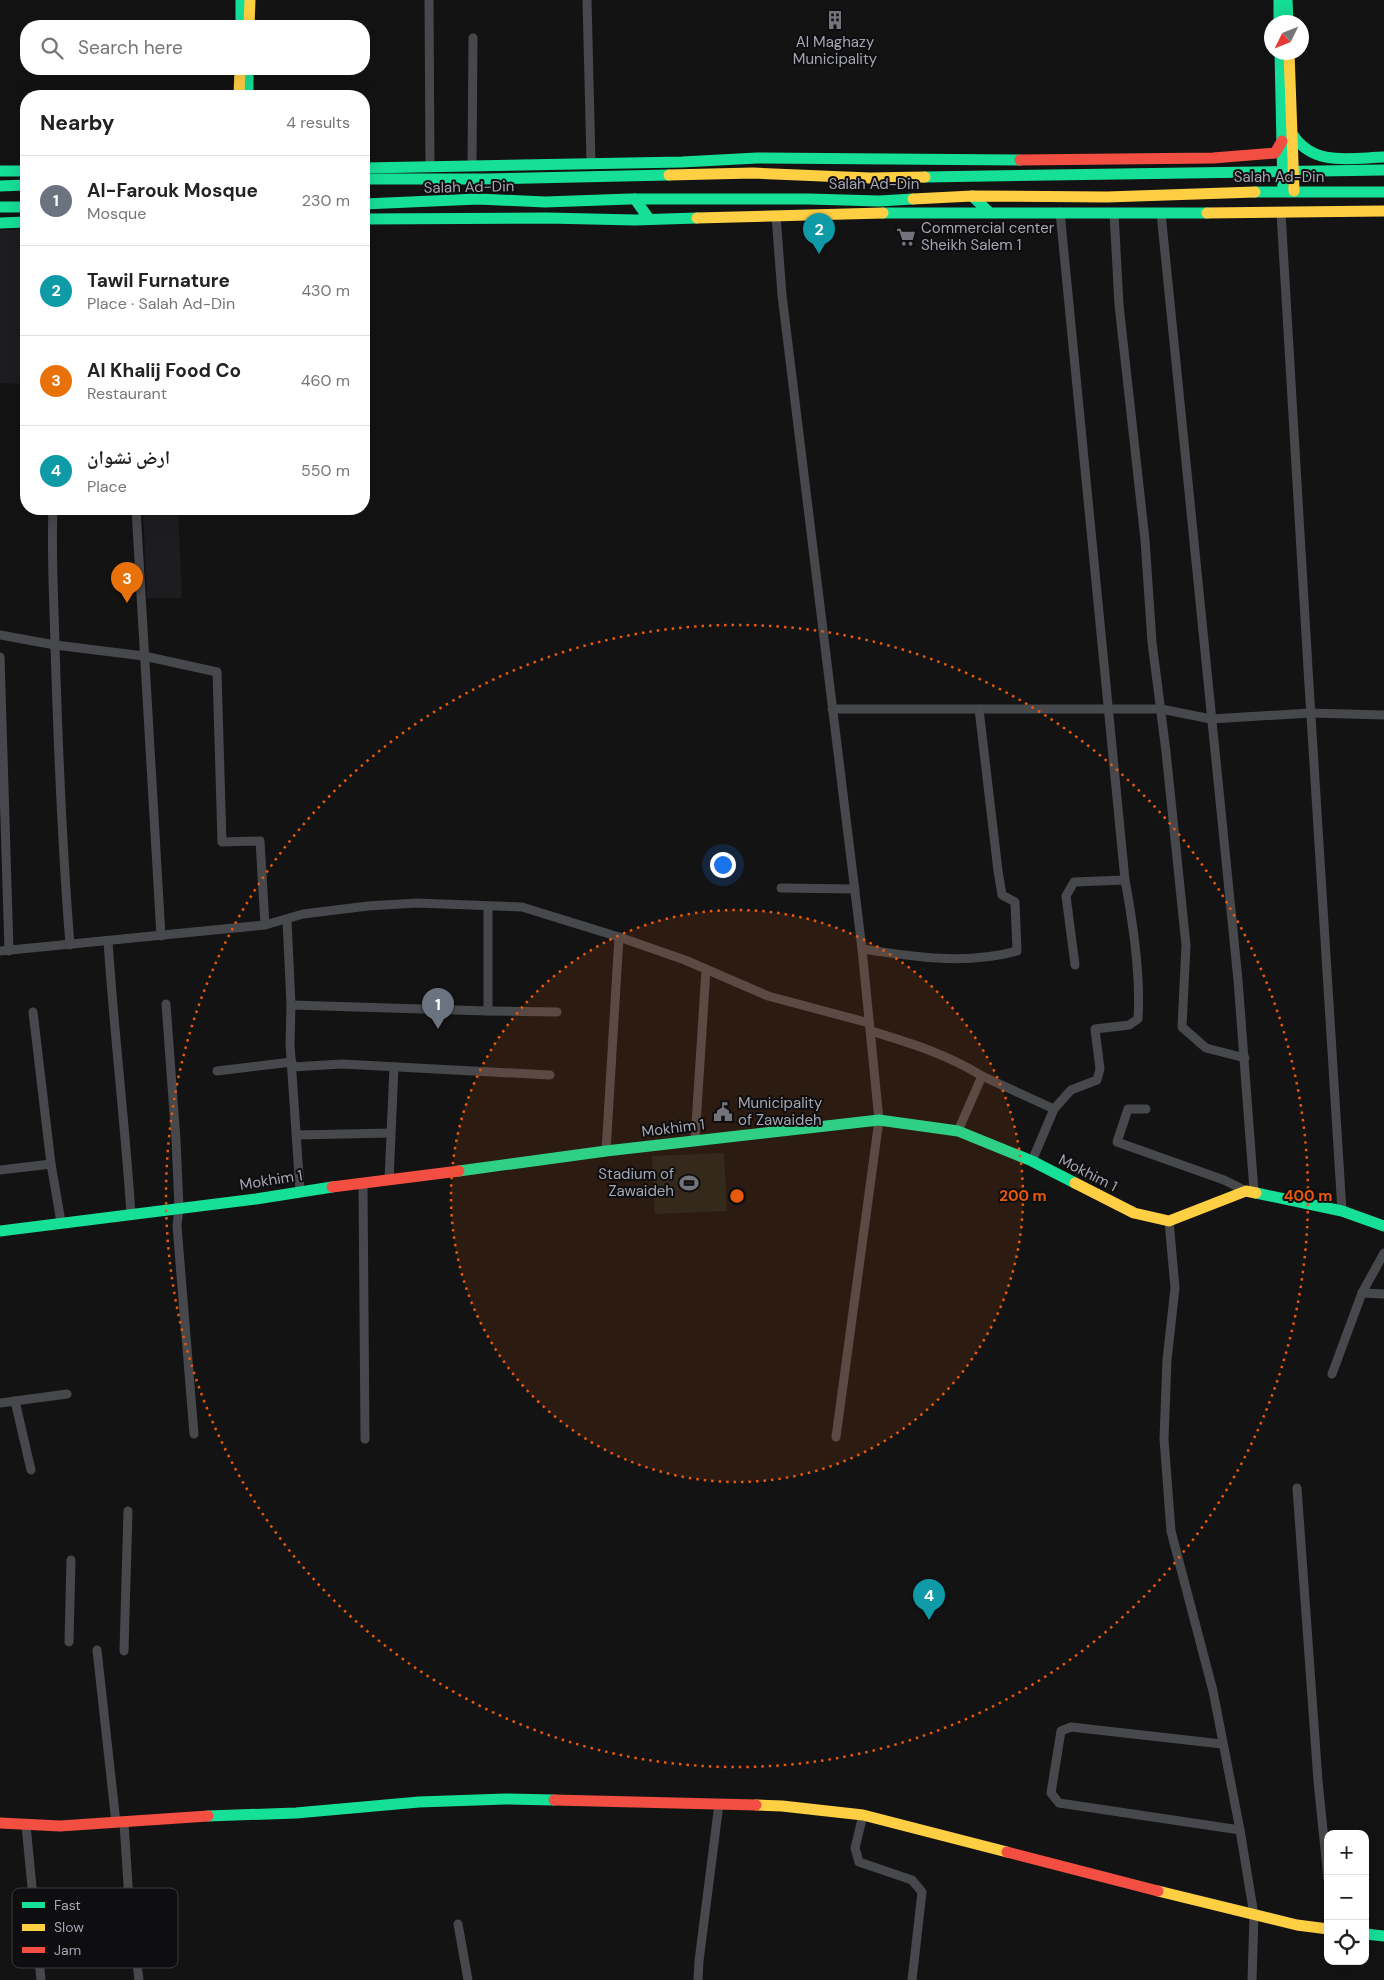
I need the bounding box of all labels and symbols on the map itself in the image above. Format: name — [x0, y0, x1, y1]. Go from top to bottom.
building icon: Al Maghazy Municipality — [824, 9, 846, 31]
north arrow — [1264, 15, 1309, 60]
place label: Al Maghazy Municipality — [793, 32, 878, 69]
street label: Salah Ad-Din — [1234, 167, 1324, 187]
street label: Salah Ad-Din — [829, 174, 919, 194]
street label: Salah Ad-Din — [424, 176, 514, 198]
pin: 2 — [803, 213, 835, 254]
place label: Commercial center Sheikh Salem 1 — [921, 218, 1055, 255]
supermarket icon: Commercial center Sheikh Salem 1 — [895, 226, 917, 248]
pin: 3 — [111, 562, 143, 603]
your location — [710, 852, 736, 878]
pin: 1 — [422, 988, 454, 1029]
place label: Municipality of Zawaideh — [738, 1093, 823, 1130]
public building icon: Municipality of Zawaideh — [712, 1101, 734, 1123]
street label: Mokhim 1 — [640, 1114, 706, 1142]
street label: Mokhim 1 — [1055, 1150, 1121, 1196]
place label: Stadium of Zawaideh — [598, 1164, 674, 1201]
street label: Mokhim 1 — [238, 1165, 304, 1195]
sports icon: Stadium of Zawaideh — [678, 1172, 700, 1194]
text: 200 m — [999, 1186, 1047, 1206]
text: 400 m — [1284, 1186, 1332, 1206]
centre of rings — [728, 1187, 746, 1205]
pin: 4 — [913, 1579, 945, 1620]
legend — [12, 1888, 178, 1968]
text: Fast — [54, 1896, 81, 1914]
text: Slow — [54, 1918, 84, 1936]
text: Jam — [54, 1941, 81, 1959]

